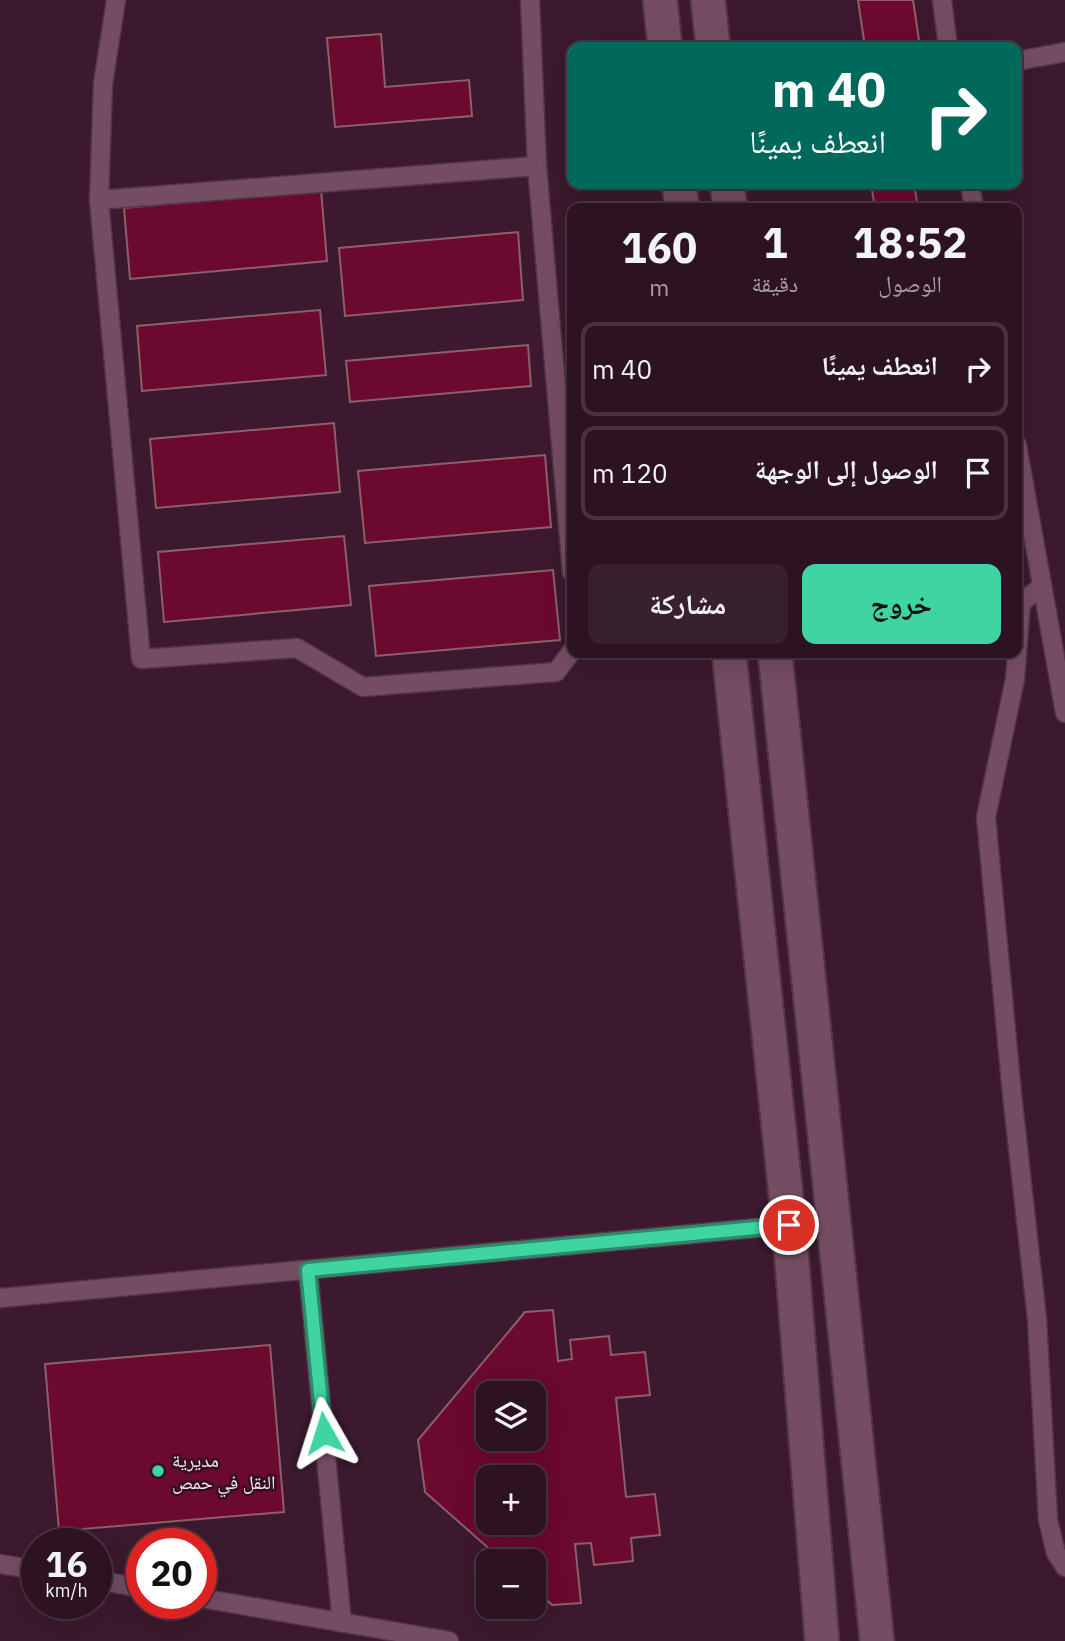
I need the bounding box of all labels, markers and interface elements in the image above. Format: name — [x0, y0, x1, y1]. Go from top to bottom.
text: 40 m — [772, 57, 886, 120]
icon: right — [910, 70, 1001, 161]
text: انعطف يمينًا — [749, 120, 886, 162]
text: 1 — [762, 215, 788, 270]
text: 18:52 — [853, 215, 968, 270]
text: 160 — [622, 220, 697, 275]
text: دقيقة — [752, 268, 798, 298]
text: الوصول — [878, 268, 942, 298]
text: m — [649, 272, 669, 302]
text: انعطف يمينًا — [822, 348, 938, 382]
icon: right — [959, 350, 997, 388]
text: 40 m — [592, 352, 652, 386]
text: الوصول إلى الوجهة — [755, 452, 938, 486]
icon: arrive — [959, 454, 997, 492]
text: 120 m — [592, 456, 668, 490]
button: مشاركة — [588, 564, 788, 644]
button: خروج — [802, 564, 1001, 644]
pin — [759, 1195, 819, 1255]
icon: arrive — [770, 1206, 808, 1244]
map controls — [476, 1381, 546, 1619]
button: layers — [476, 1381, 546, 1451]
position arrow — [287, 1396, 361, 1470]
place label: مديرية النقل في حمص — [172, 1448, 276, 1498]
marker: مديرية النقل في حمص — [150, 1463, 166, 1479]
button: + — [476, 1465, 546, 1535]
speed limit sign: 20 — [126, 1528, 217, 1619]
text: 16 — [45, 1541, 88, 1587]
button: − — [476, 1549, 546, 1619]
text: km/h — [45, 1579, 88, 1602]

